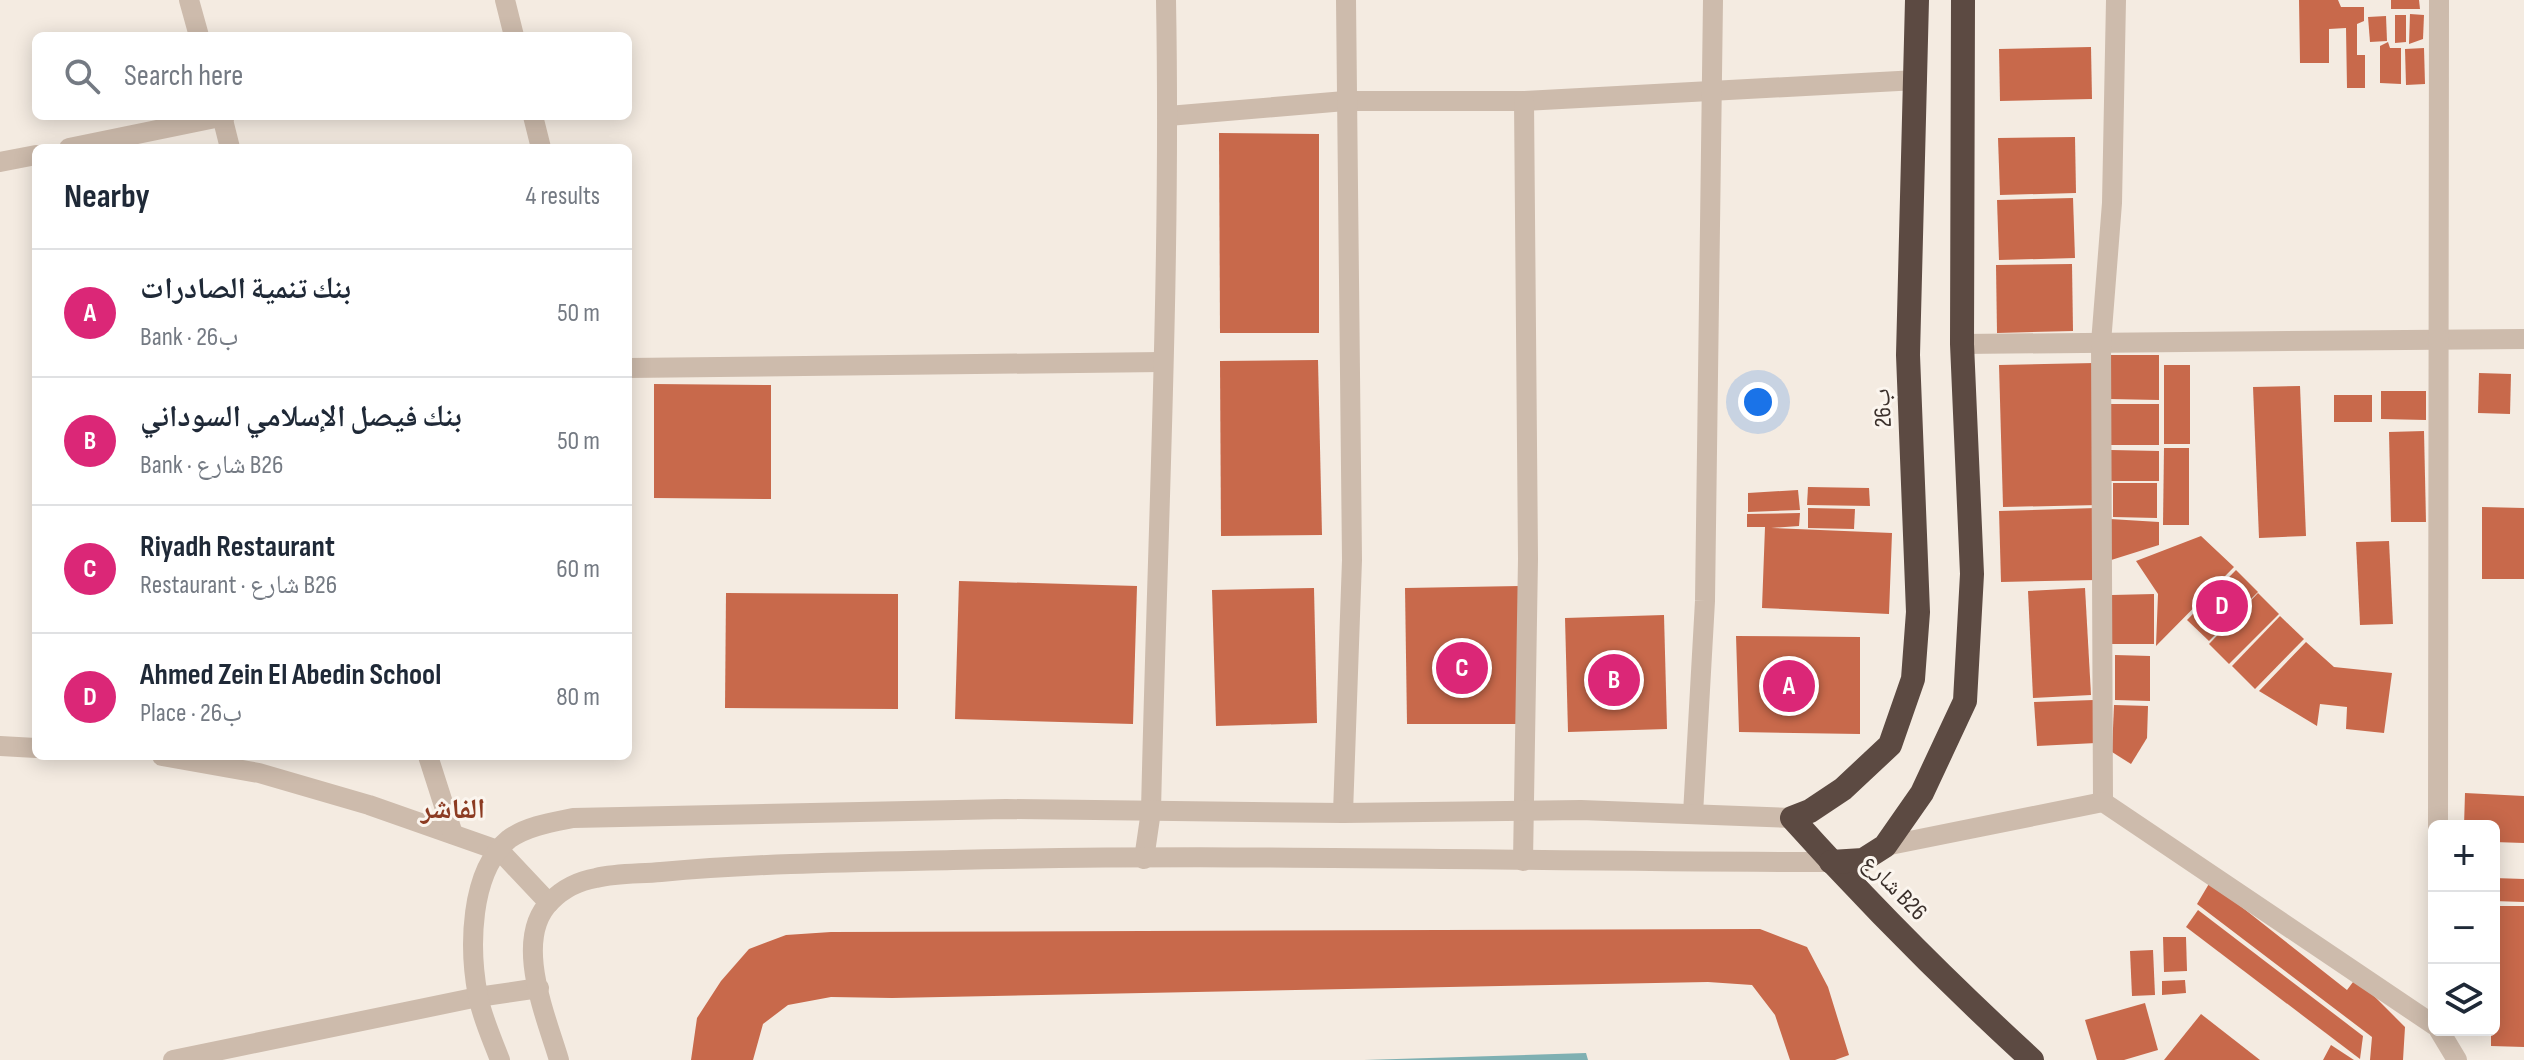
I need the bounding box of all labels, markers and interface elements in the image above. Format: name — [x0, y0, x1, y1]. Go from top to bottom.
search box — [32, 32, 632, 120]
icon: search — [60, 54, 104, 98]
text: Search here — [124, 58, 243, 94]
text: Nearby — [64, 176, 150, 217]
text: 4 results — [525, 181, 600, 212]
text: بنك تنمية الصادرات — [140, 271, 351, 307]
text: A — [84, 298, 96, 329]
text: 50 m — [557, 298, 600, 329]
text: Bank · 26ب — [140, 322, 238, 353]
your location — [1738, 382, 1778, 422]
street label: 26ب — [1867, 388, 1898, 428]
text: بنك فيصل الإسلامي السوداني — [140, 399, 462, 435]
text: B — [84, 426, 96, 457]
text: 50 m — [557, 426, 600, 457]
text: Bank · شارع B26 — [140, 450, 283, 481]
text: Riyadh Restaurant — [140, 529, 335, 565]
text: C — [83, 554, 97, 585]
text: 60 m — [556, 554, 600, 585]
text: Restaurant · شارع B26 — [140, 570, 337, 601]
pin: D — [2196, 576, 2248, 636]
pin: C — [1436, 638, 1488, 698]
pin: B — [1588, 650, 1640, 710]
pin: A — [1763, 656, 1815, 716]
text: Ahmed Zein El Abedin School — [140, 657, 441, 693]
text: D — [83, 682, 97, 713]
text: 80 m — [556, 682, 600, 713]
text: Place · 26ب — [140, 698, 242, 729]
district label: الفاشر — [420, 793, 485, 826]
map controls — [2428, 820, 2500, 1036]
button: + — [2428, 820, 2500, 892]
street label: شارع B26 — [1856, 848, 1933, 926]
button: − — [2428, 892, 2500, 964]
button: layers — [2428, 964, 2500, 1036]

